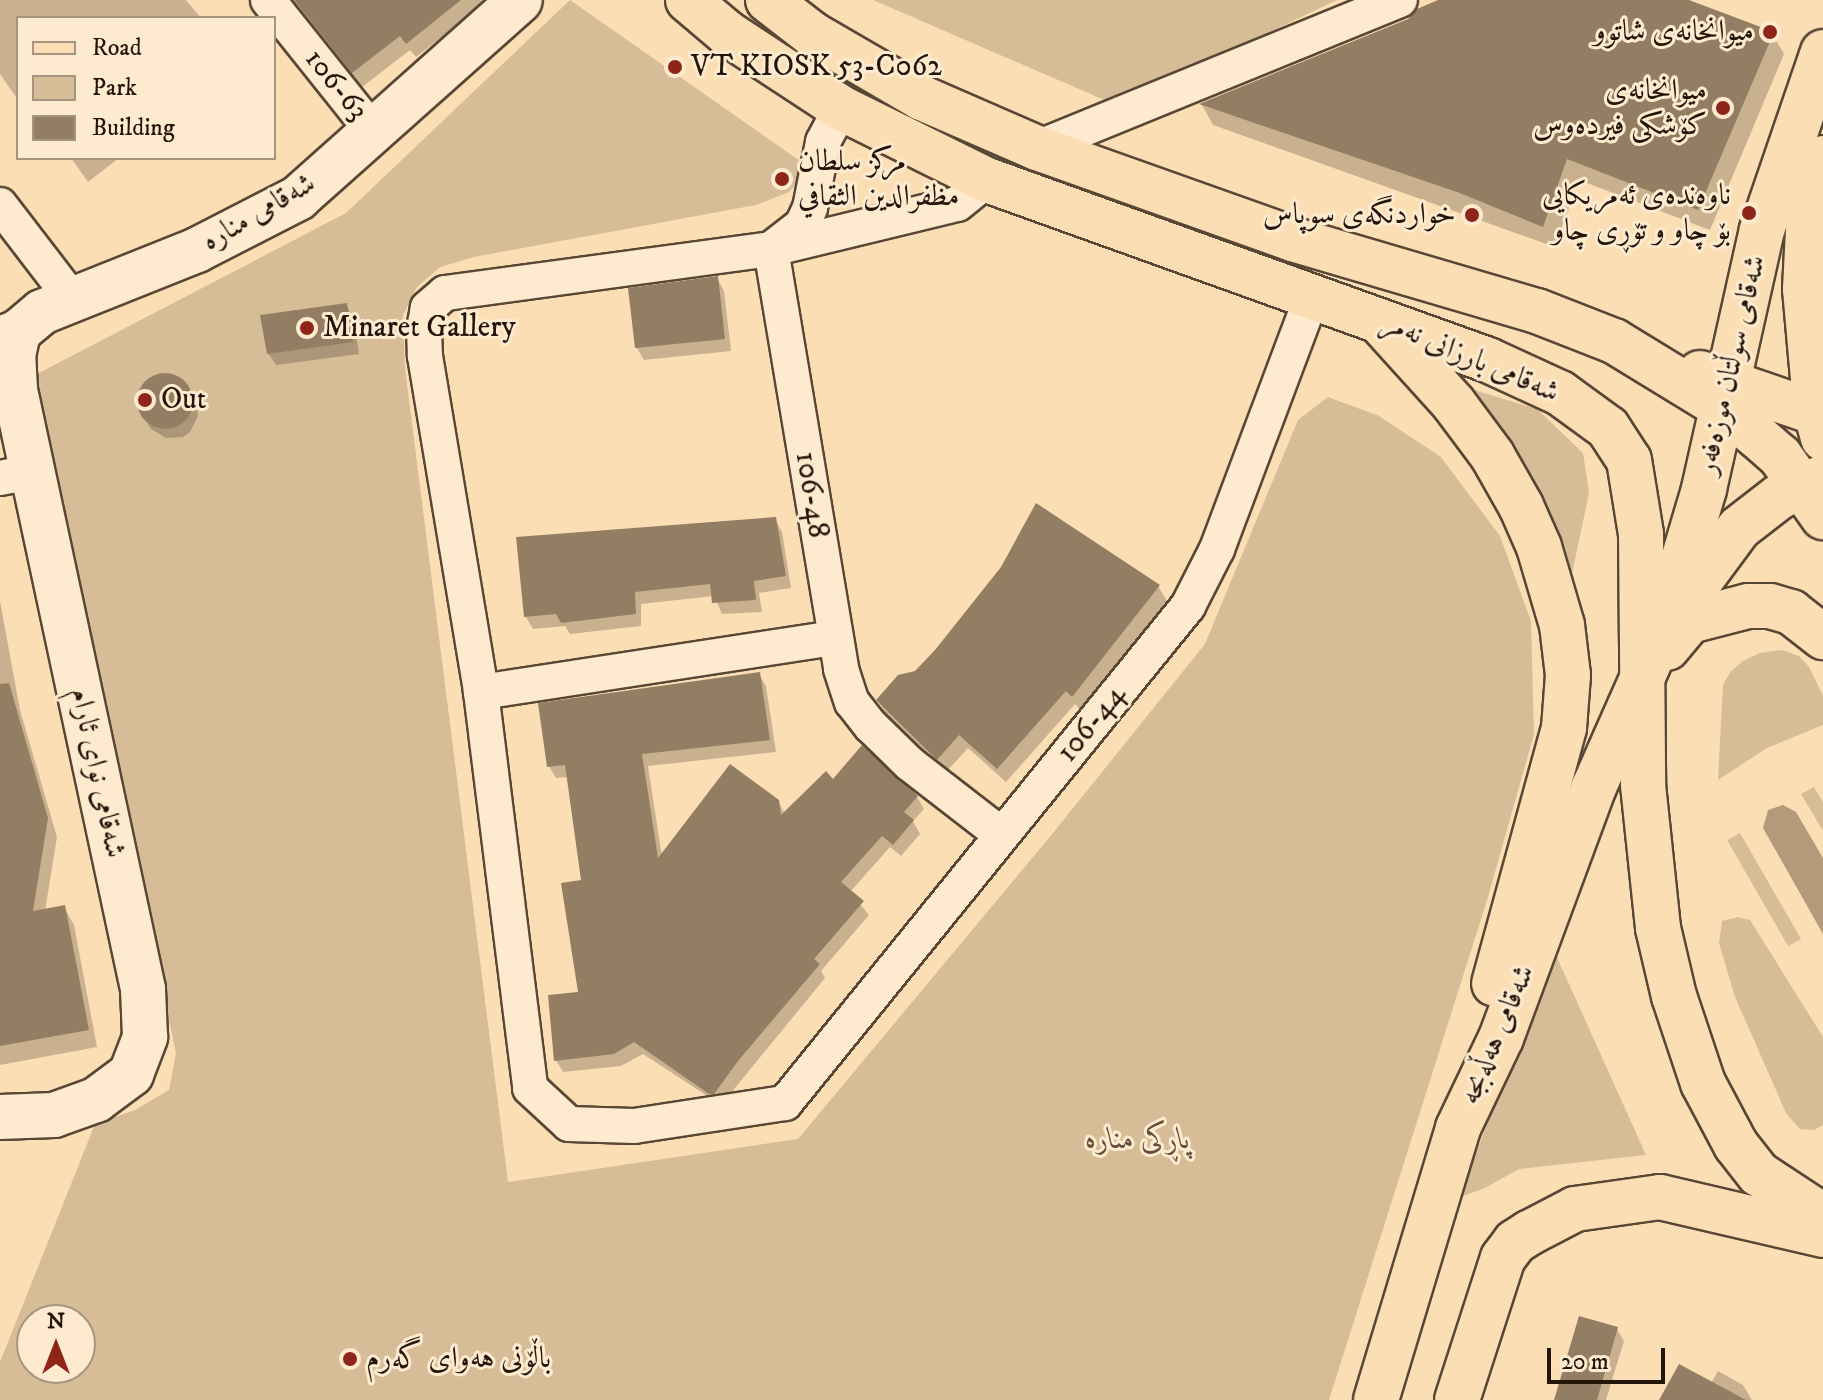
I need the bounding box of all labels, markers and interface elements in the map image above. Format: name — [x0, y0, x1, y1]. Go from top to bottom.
place label: میوانخانەی شاتوو — [1594, 14, 1754, 50]
legend — [16, 16, 276, 160]
marker: میوانخانەی شاتوو — [1761, 23, 1779, 41]
text: Road — [92, 33, 142, 63]
street label: 106-63 — [296, 42, 376, 128]
place label: VT KIOSK 53-C062 — [691, 49, 942, 85]
marker: VT KIOSK 53-C062 — [666, 58, 684, 76]
text: Park — [92, 73, 137, 103]
place label: میوانخانەی کۆشکی فیردەوس — [1533, 73, 1707, 144]
marker: میوانخانەی کۆشکی فیردەوس — [1714, 99, 1732, 117]
text: Building — [92, 113, 175, 143]
place label: مركز سلطان مظفرالدين الثقافي — [798, 144, 960, 214]
street label: شەقامی منارە — [196, 166, 322, 260]
marker: مركز سلطان مظفرالدين الثقافي — [773, 170, 791, 188]
place label: ناوەندەی ئەمریکایی بۆ چاو و تۆڕی چاو — [1542, 178, 1731, 248]
place label: خواردنگەی سوپاس — [1263, 197, 1456, 233]
marker: ناوەندەی ئەمریکایی بۆ چاو و تۆڕی چاو — [1738, 202, 1760, 224]
marker: خواردنگەی سوپاس — [1463, 206, 1481, 224]
street label: شەقامی سوڵتان موزەفەر — [1689, 252, 1775, 478]
street label: شەقامی بارزانی نەمر — [1376, 304, 1564, 412]
place label: Minaret Gallery — [323, 310, 516, 346]
marker: Minaret Gallery — [298, 319, 316, 337]
place label: Out — [161, 382, 206, 418]
marker: Out — [136, 391, 154, 409]
street label: 106-48 — [786, 449, 836, 541]
street label: 106-44 — [1050, 678, 1134, 770]
street label: شەقامی نوای ئارام — [61, 685, 133, 861]
street label: شەقامی هەڵەبجە — [1452, 960, 1544, 1110]
park label: پاڕکی منارە — [1085, 1122, 1191, 1158]
north arrow — [16, 1304, 96, 1384]
text: N — [47, 1308, 65, 1335]
scale bar — [1551, 1332, 1669, 1382]
place label: باڵۆنی هەوای گەرم — [366, 1341, 551, 1377]
text: 20 m — [1561, 1347, 1609, 1377]
marker: باڵۆنی هەوای گەرم — [341, 1350, 359, 1368]

